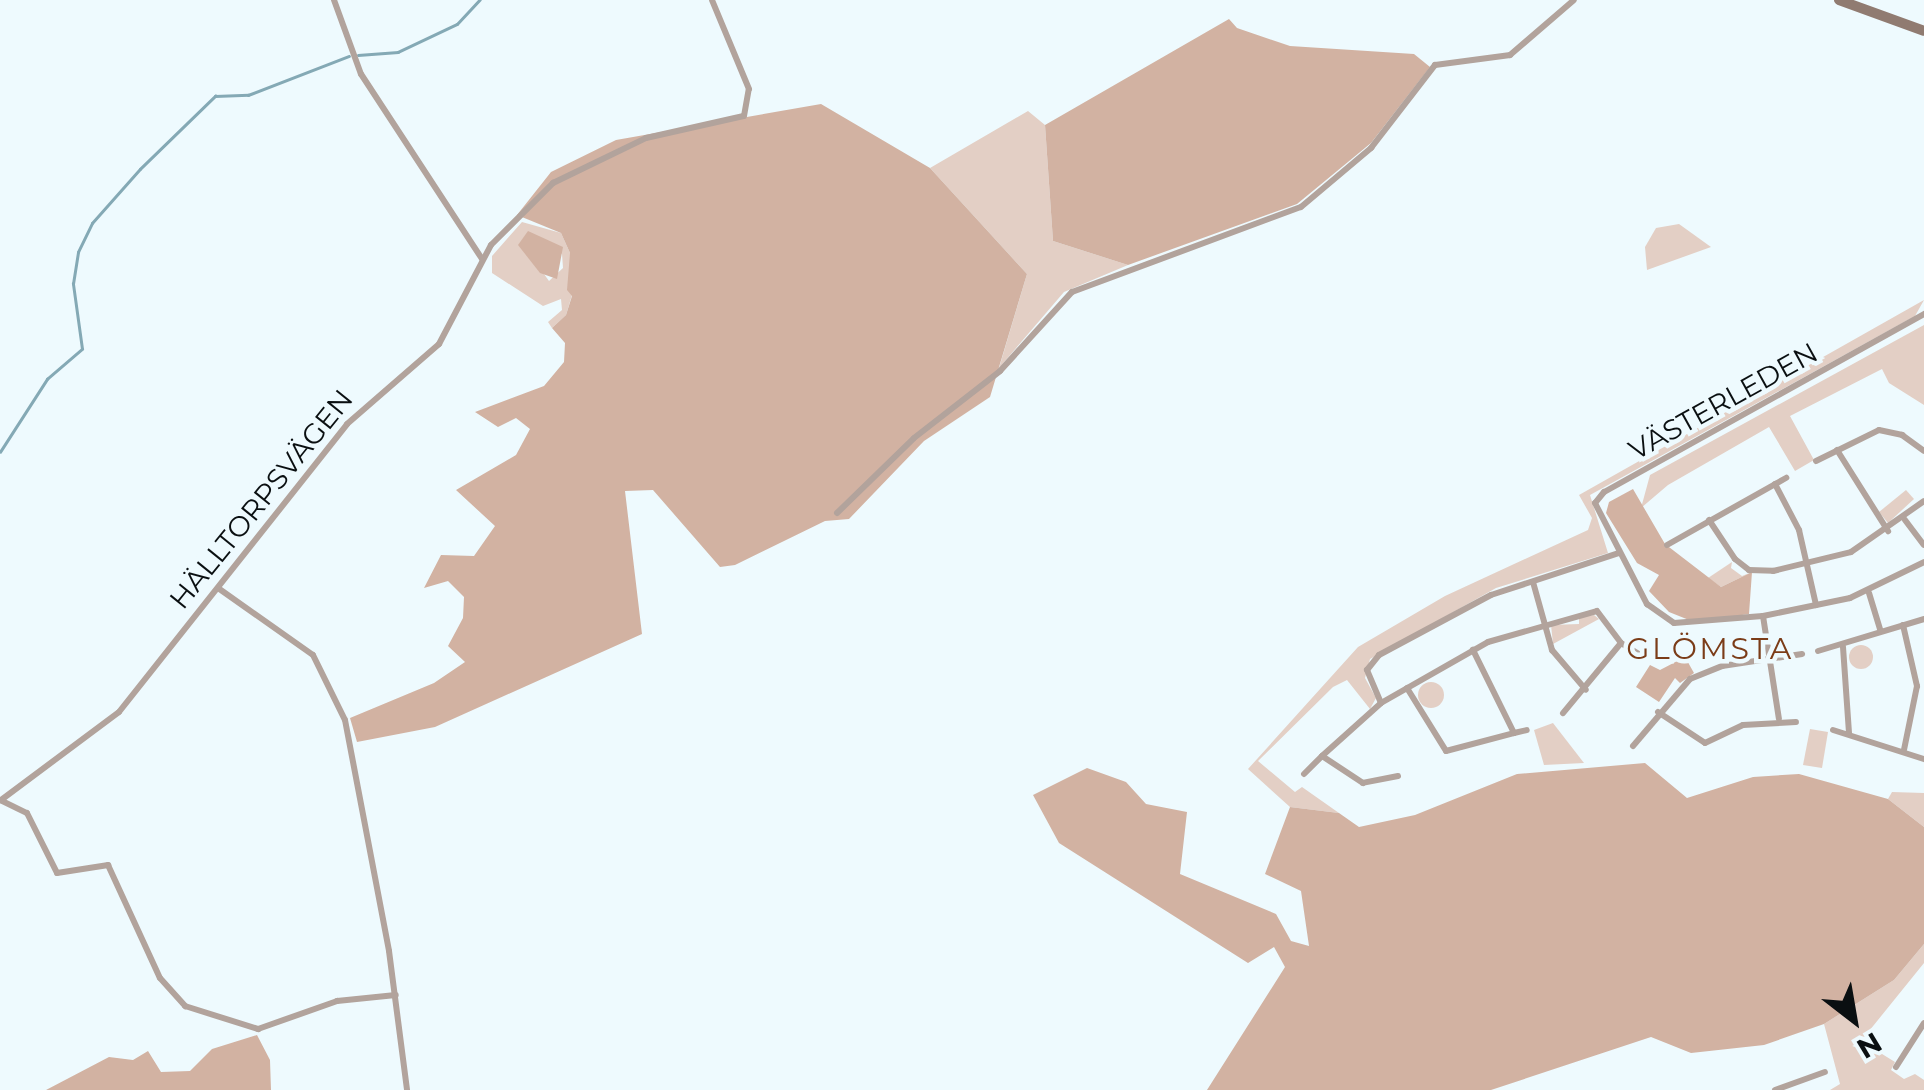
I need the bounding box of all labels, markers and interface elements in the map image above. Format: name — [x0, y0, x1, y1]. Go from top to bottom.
street label: VÄSTERLEDEN — [1623, 335, 1823, 467]
street label: HÄLLTORPSVÄGEN — [162, 383, 360, 615]
district label: GLÖMSTA — [1626, 631, 1794, 667]
north arrow — [1804, 970, 1904, 1070]
text: N — [1851, 1025, 1888, 1066]

